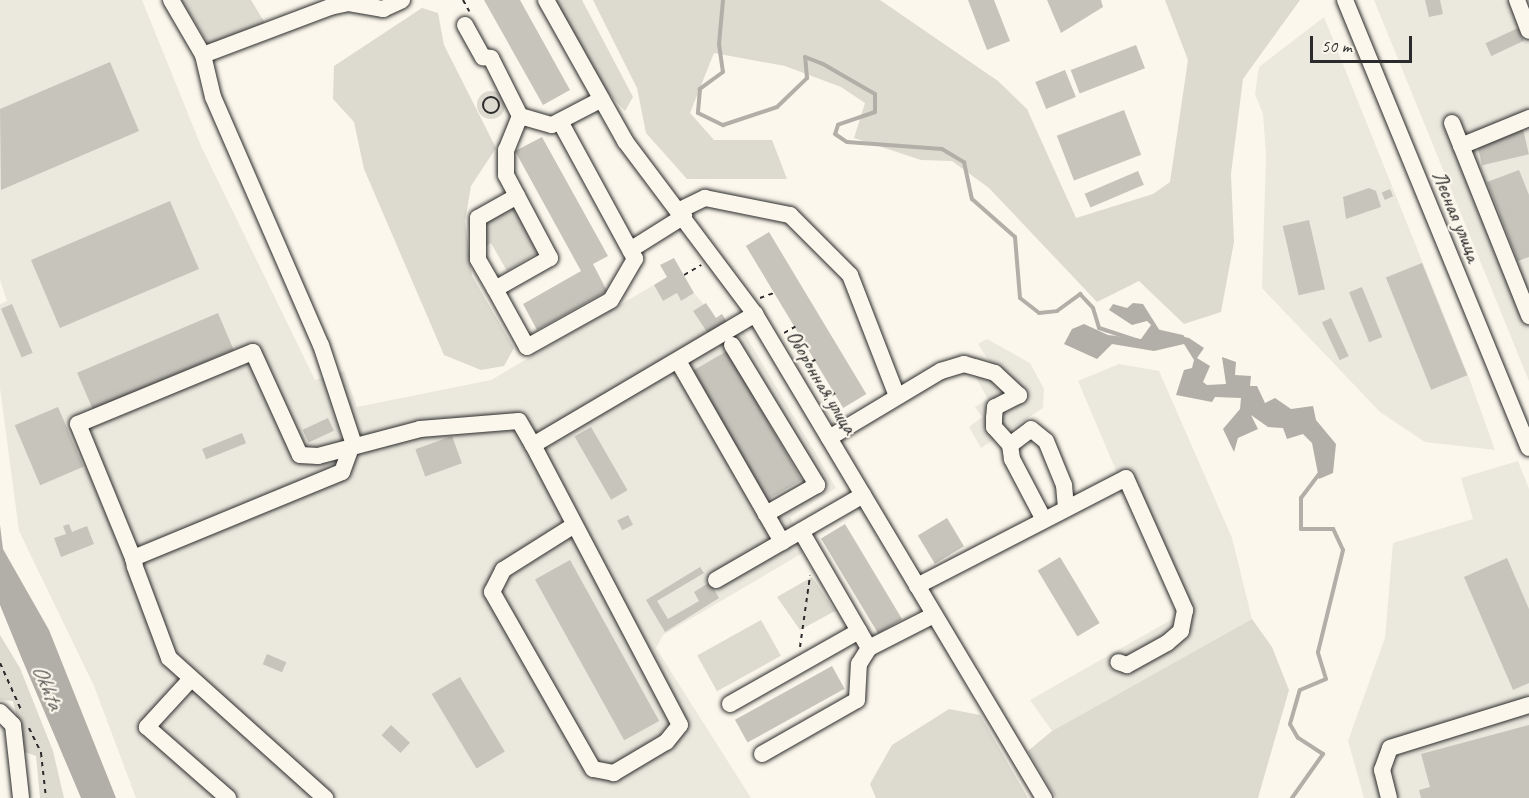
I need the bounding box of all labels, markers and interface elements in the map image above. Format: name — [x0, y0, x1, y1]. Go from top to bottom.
scale bar — [1313, 24, 1415, 62]
text: 50 m — [1321, 35, 1352, 57]
street label: Лесная улица — [1427, 167, 1487, 265]
street label: Оборонная улица — [781, 325, 863, 439]
water label: Okhta — [26, 661, 68, 713]

